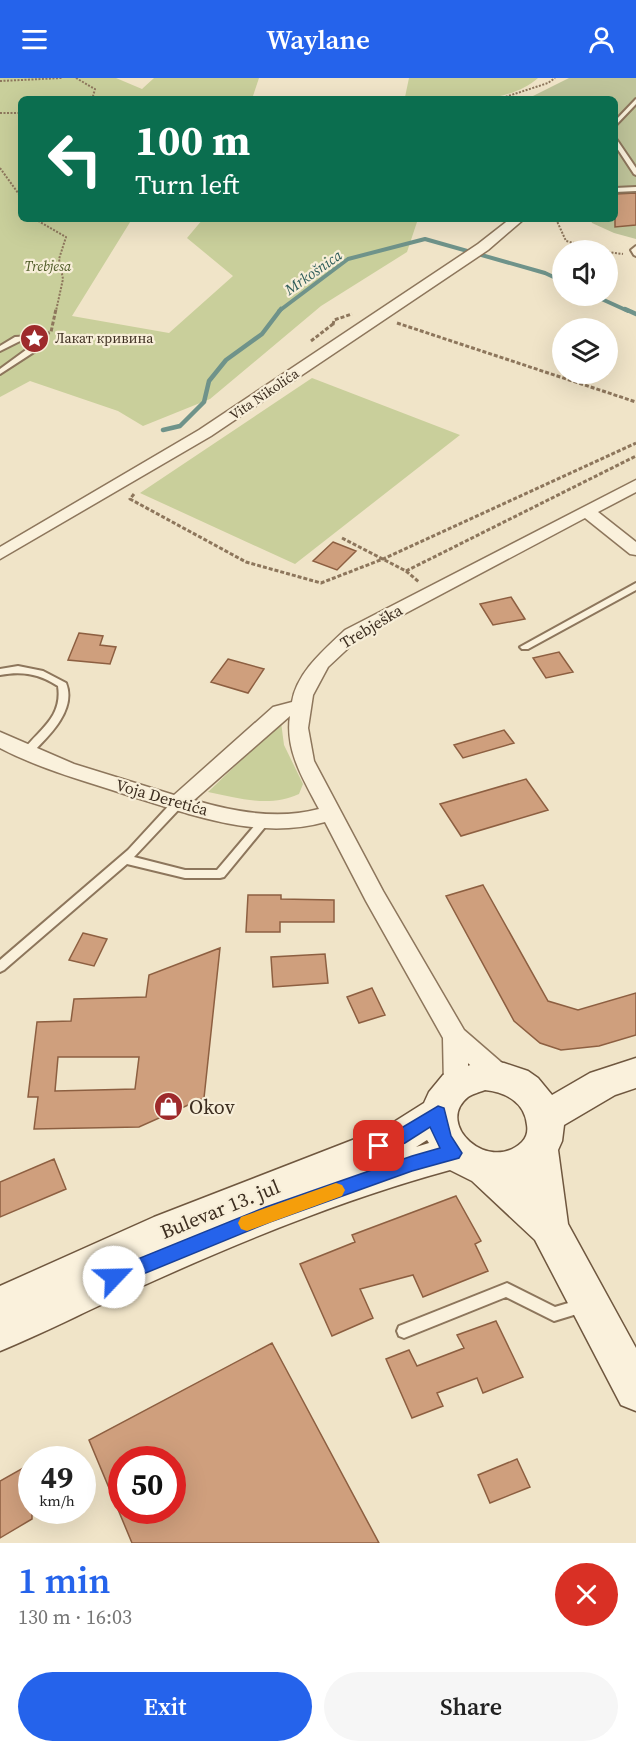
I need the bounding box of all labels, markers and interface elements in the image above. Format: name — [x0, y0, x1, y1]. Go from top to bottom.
text: Waylane — [266, 21, 370, 58]
icon: menu — [18, 23, 51, 56]
icon: person — [585, 23, 618, 56]
text: 100 m — [135, 111, 250, 169]
icon: left — [36, 120, 114, 198]
text: Turn left — [135, 166, 239, 203]
map controls — [552, 240, 618, 384]
button: sound — [552, 240, 618, 306]
water label: Mrkošnica — [279, 244, 346, 300]
park label: Trebjesa — [25, 256, 72, 276]
button: layers — [552, 318, 618, 384]
place icon: Лакат кривина — [18, 322, 50, 354]
place label: Лакат кривина — [55, 328, 154, 348]
street label: Vita Nikolića — [225, 363, 303, 425]
street label: Trebješka — [336, 598, 407, 653]
street label: Voja Deretića — [113, 773, 211, 821]
shop icon: Okov — [152, 1091, 184, 1123]
place label: Okov — [189, 1093, 235, 1121]
pin — [353, 1120, 404, 1171]
icon: arrive — [362, 1129, 395, 1162]
street label: Bulevar 13. jul — [156, 1172, 284, 1246]
position arrow — [82, 1245, 146, 1309]
speed limit sign: 50 — [108, 1446, 186, 1524]
text: 49 — [41, 1457, 73, 1498]
text: km/h — [39, 1490, 75, 1511]
text: 1 min — [18, 1556, 110, 1605]
button: close — [555, 1563, 618, 1626]
text: 130 m · 16:03 — [18, 1603, 132, 1631]
button: Exit — [18, 1672, 312, 1741]
button: Share — [324, 1672, 618, 1741]

